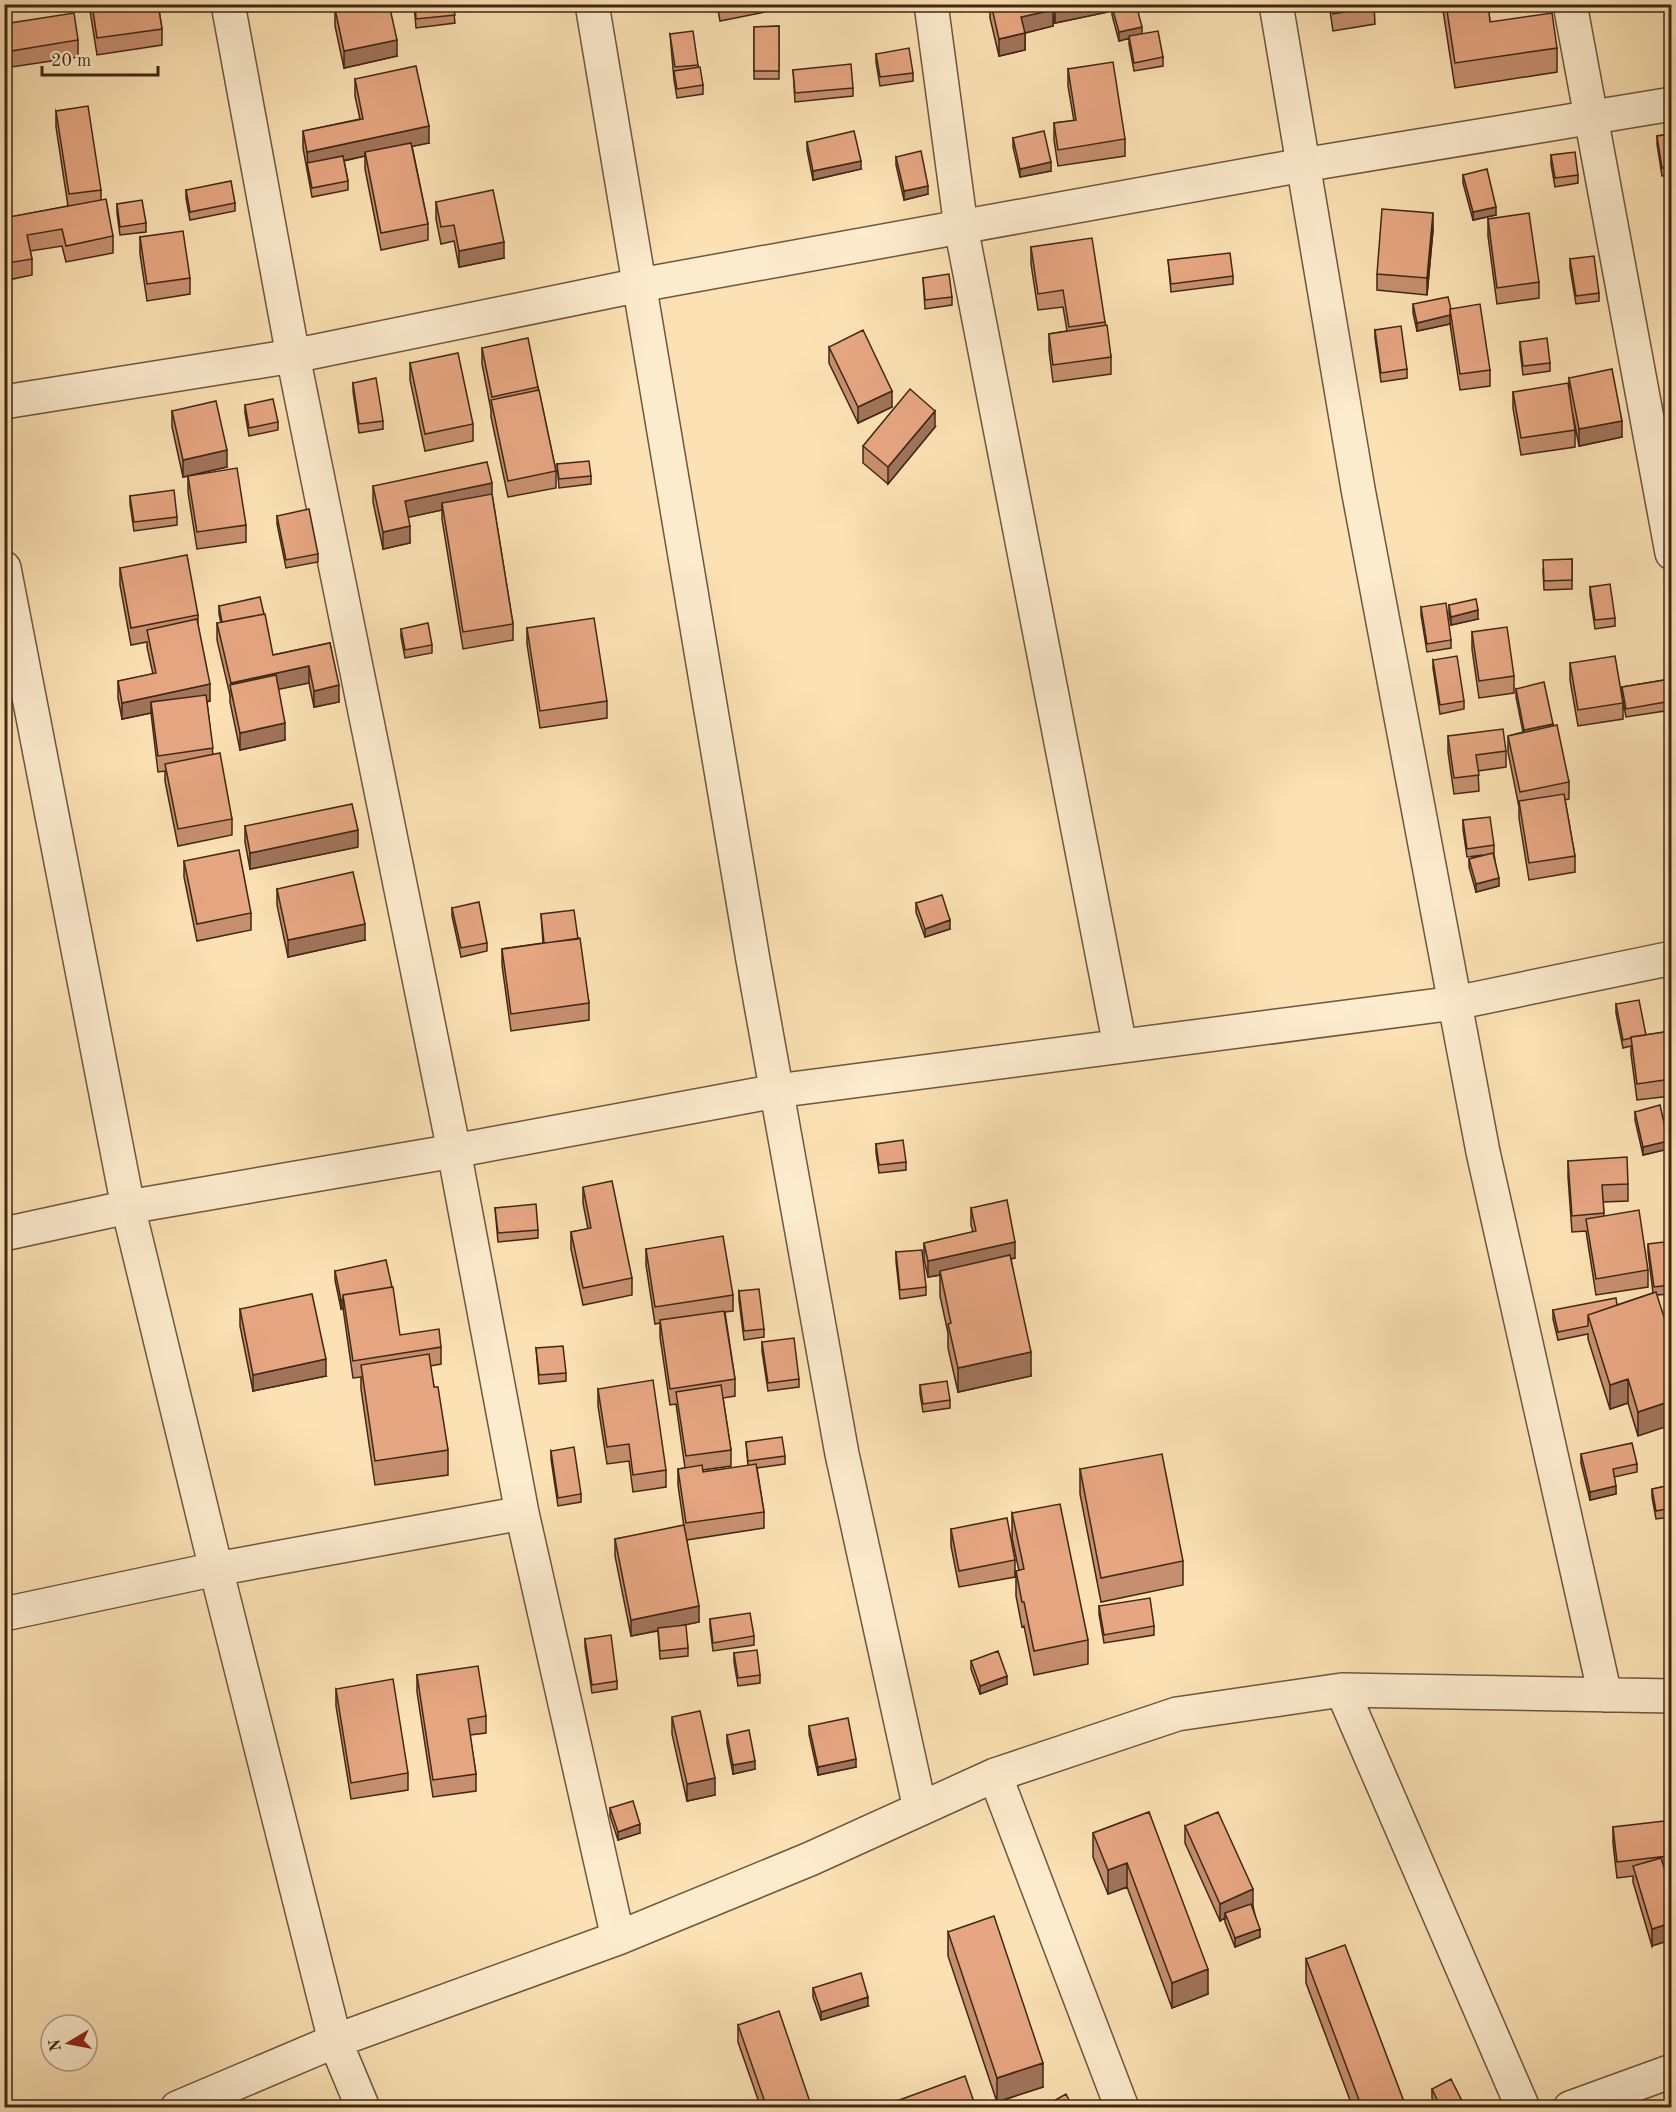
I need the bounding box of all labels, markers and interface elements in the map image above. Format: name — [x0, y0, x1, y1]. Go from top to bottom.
scale bar — [42, 39, 158, 77]
text: 20 m — [51, 52, 91, 70]
north arrow — [39, 2013, 99, 2073]
text: N — [47, 2037, 65, 2053]

